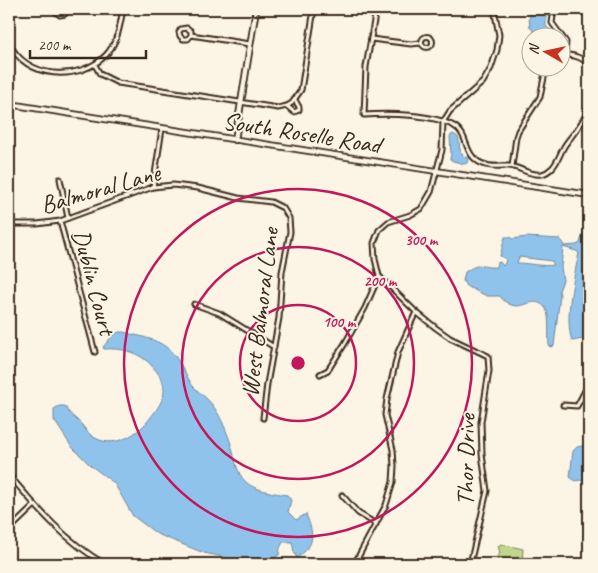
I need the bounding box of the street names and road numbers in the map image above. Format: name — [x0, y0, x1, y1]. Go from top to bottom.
street label: South Roselle Road — [221, 105, 386, 162]
street label: Balmoral Lane — [37, 156, 165, 221]
street label: West Balmoral Lane — [234, 224, 286, 398]
street label: Dublin Court — [65, 226, 124, 341]
street label: Thor Drive — [449, 412, 483, 506]

